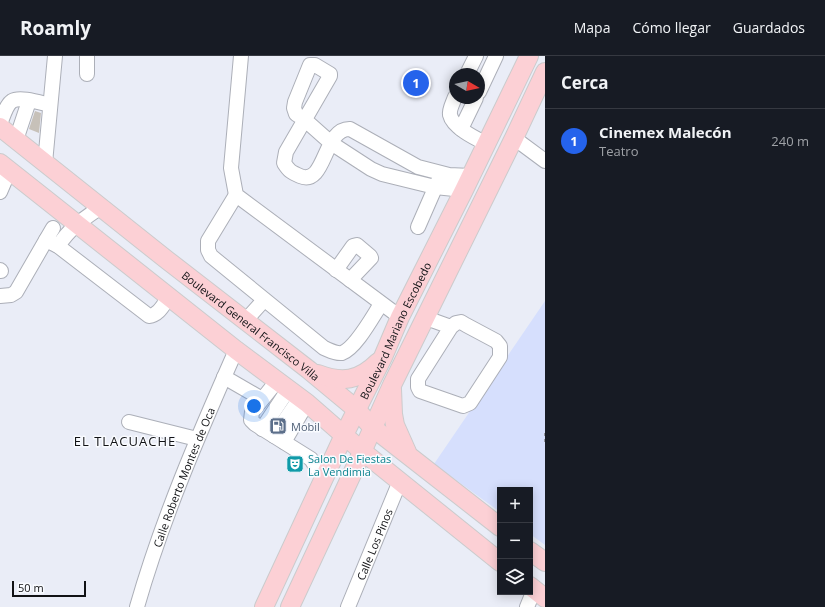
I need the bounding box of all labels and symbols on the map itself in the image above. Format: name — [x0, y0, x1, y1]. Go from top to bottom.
pin: 1 — [403, 68, 429, 98]
north arrow — [449, 68, 485, 104]
street label: Boulevard Mariano Escobedo — [356, 259, 434, 402]
street label: Boulevard General Francisco Villa — [179, 267, 323, 384]
your location — [244, 396, 264, 416]
street label: Calle Roberto Montes de Oca — [149, 405, 218, 549]
fuel station icon: Mobil — [268, 416, 288, 436]
place label: Mobil — [291, 419, 320, 434]
district label: EL TLACUACHE — [74, 432, 176, 450]
place label: Salon De Fiestas La Vendimia — [308, 451, 391, 479]
theatre icon: Salon De Fiestas La Vendimia — [285, 454, 305, 474]
street label: Calle Los Pinos — [352, 506, 395, 582]
scale bar — [12, 579, 86, 598]

